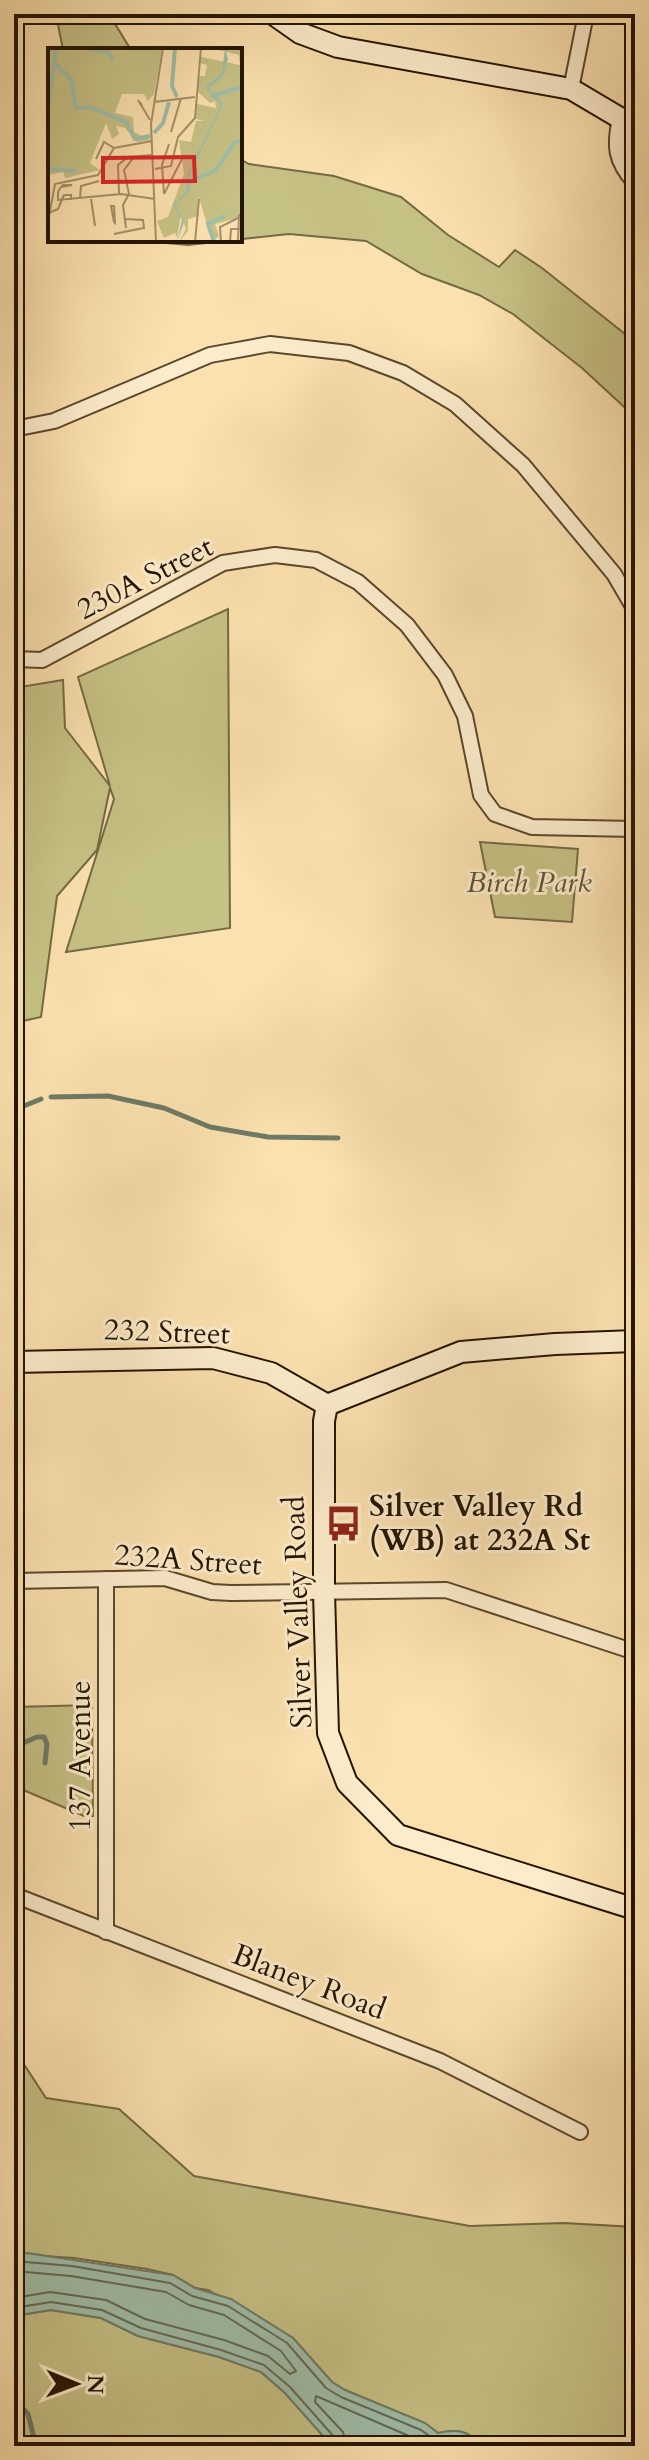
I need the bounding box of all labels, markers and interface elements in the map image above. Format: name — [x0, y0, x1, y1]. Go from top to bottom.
inset map — [48, 48, 242, 242]
street label: 230A Street — [70, 526, 221, 630]
park label: Birch Park — [466, 862, 592, 903]
street label: 232 Street — [103, 1309, 231, 1355]
place label: Silver Valley Rd (WB) at 232A St — [369, 1486, 591, 1561]
street label: Silver Valley Road — [273, 1495, 323, 1729]
bus stop icon: Silver Valley Rd (WB) at 232A St — [324, 1504, 362, 1542]
street label: 232A Street — [113, 1534, 264, 1586]
street label: 137 Avenue — [60, 1680, 101, 1832]
street label: Blaney Road — [226, 1934, 392, 2030]
north arrow — [36, 2344, 116, 2424]
text: N — [80, 2375, 110, 2394]

